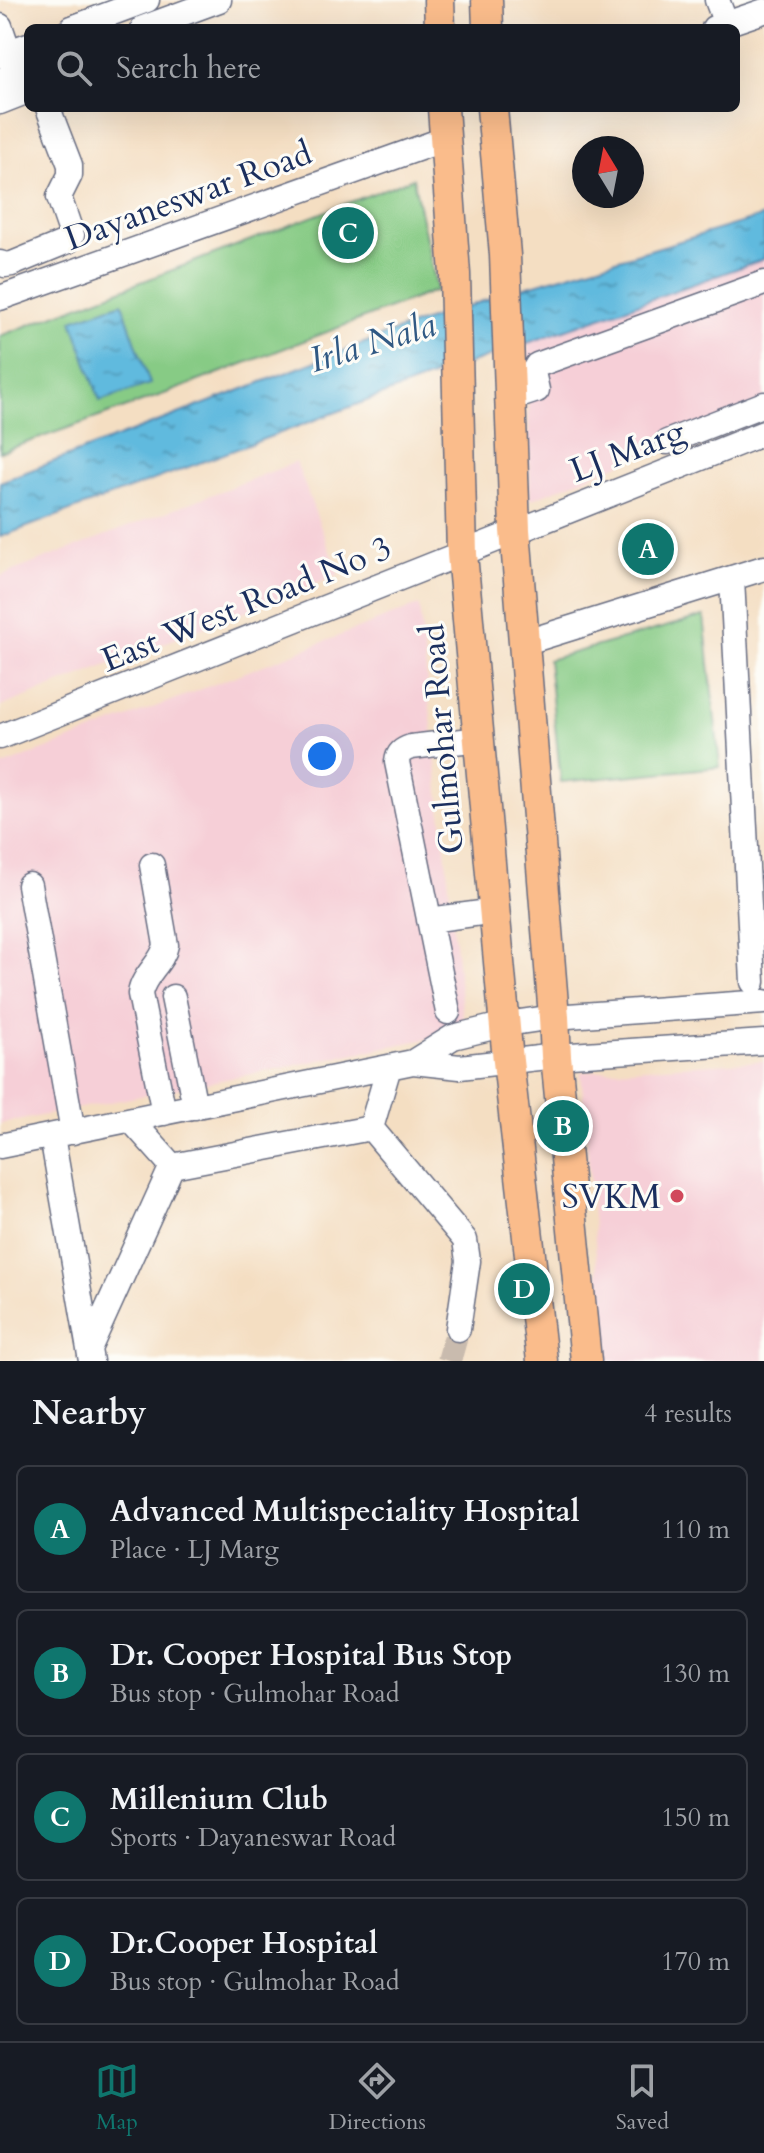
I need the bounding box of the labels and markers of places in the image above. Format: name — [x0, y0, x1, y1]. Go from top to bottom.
pin: C — [322, 203, 374, 263]
pin: A — [622, 519, 674, 579]
pin: B — [537, 1096, 589, 1156]
place label: SVKM — [562, 1174, 661, 1220]
marker: SVKM — [668, 1187, 686, 1205]
pin: D — [498, 1259, 550, 1319]

